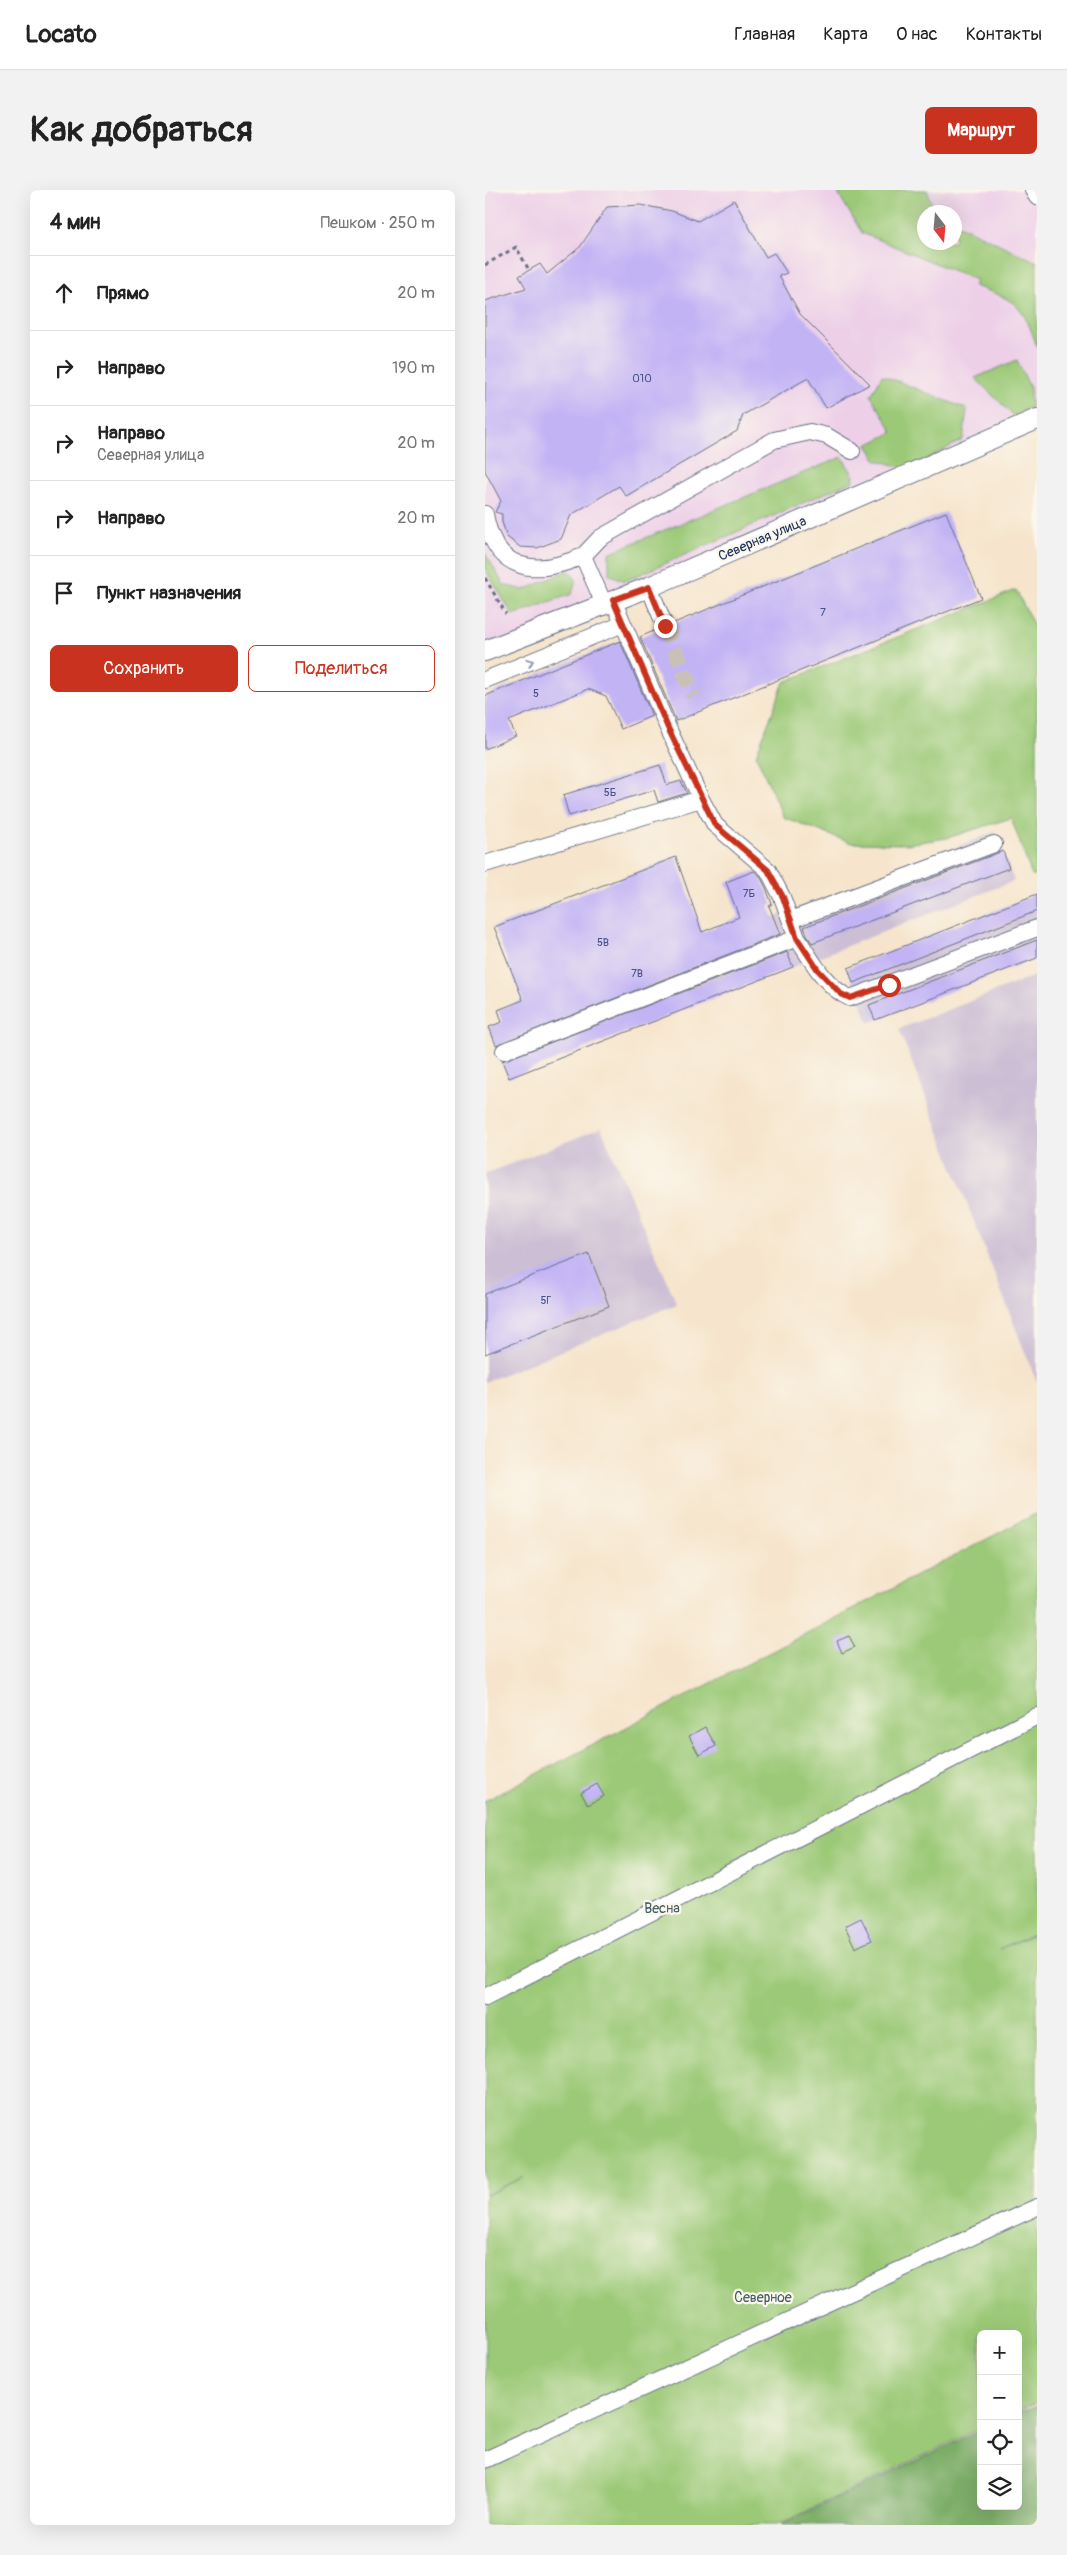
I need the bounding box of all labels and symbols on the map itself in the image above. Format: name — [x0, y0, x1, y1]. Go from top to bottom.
north arrow — [917, 205, 962, 250]
house number: 010 — [632, 372, 652, 385]
street label: Северная улица — [716, 512, 809, 565]
house number: 7 — [820, 606, 826, 619]
route end — [654, 615, 677, 638]
one-way arrow — [525, 657, 534, 668]
house number: 5 — [533, 687, 539, 700]
house number: 5Б — [604, 786, 616, 799]
house number: 7Б — [743, 887, 755, 900]
house number: 5В — [597, 936, 609, 949]
house number: 7В — [631, 967, 643, 980]
route start — [878, 974, 901, 997]
house number: 5Г — [540, 1294, 552, 1307]
park label: Весна — [644, 1900, 680, 1917]
park label: Северное — [734, 2289, 792, 2306]

